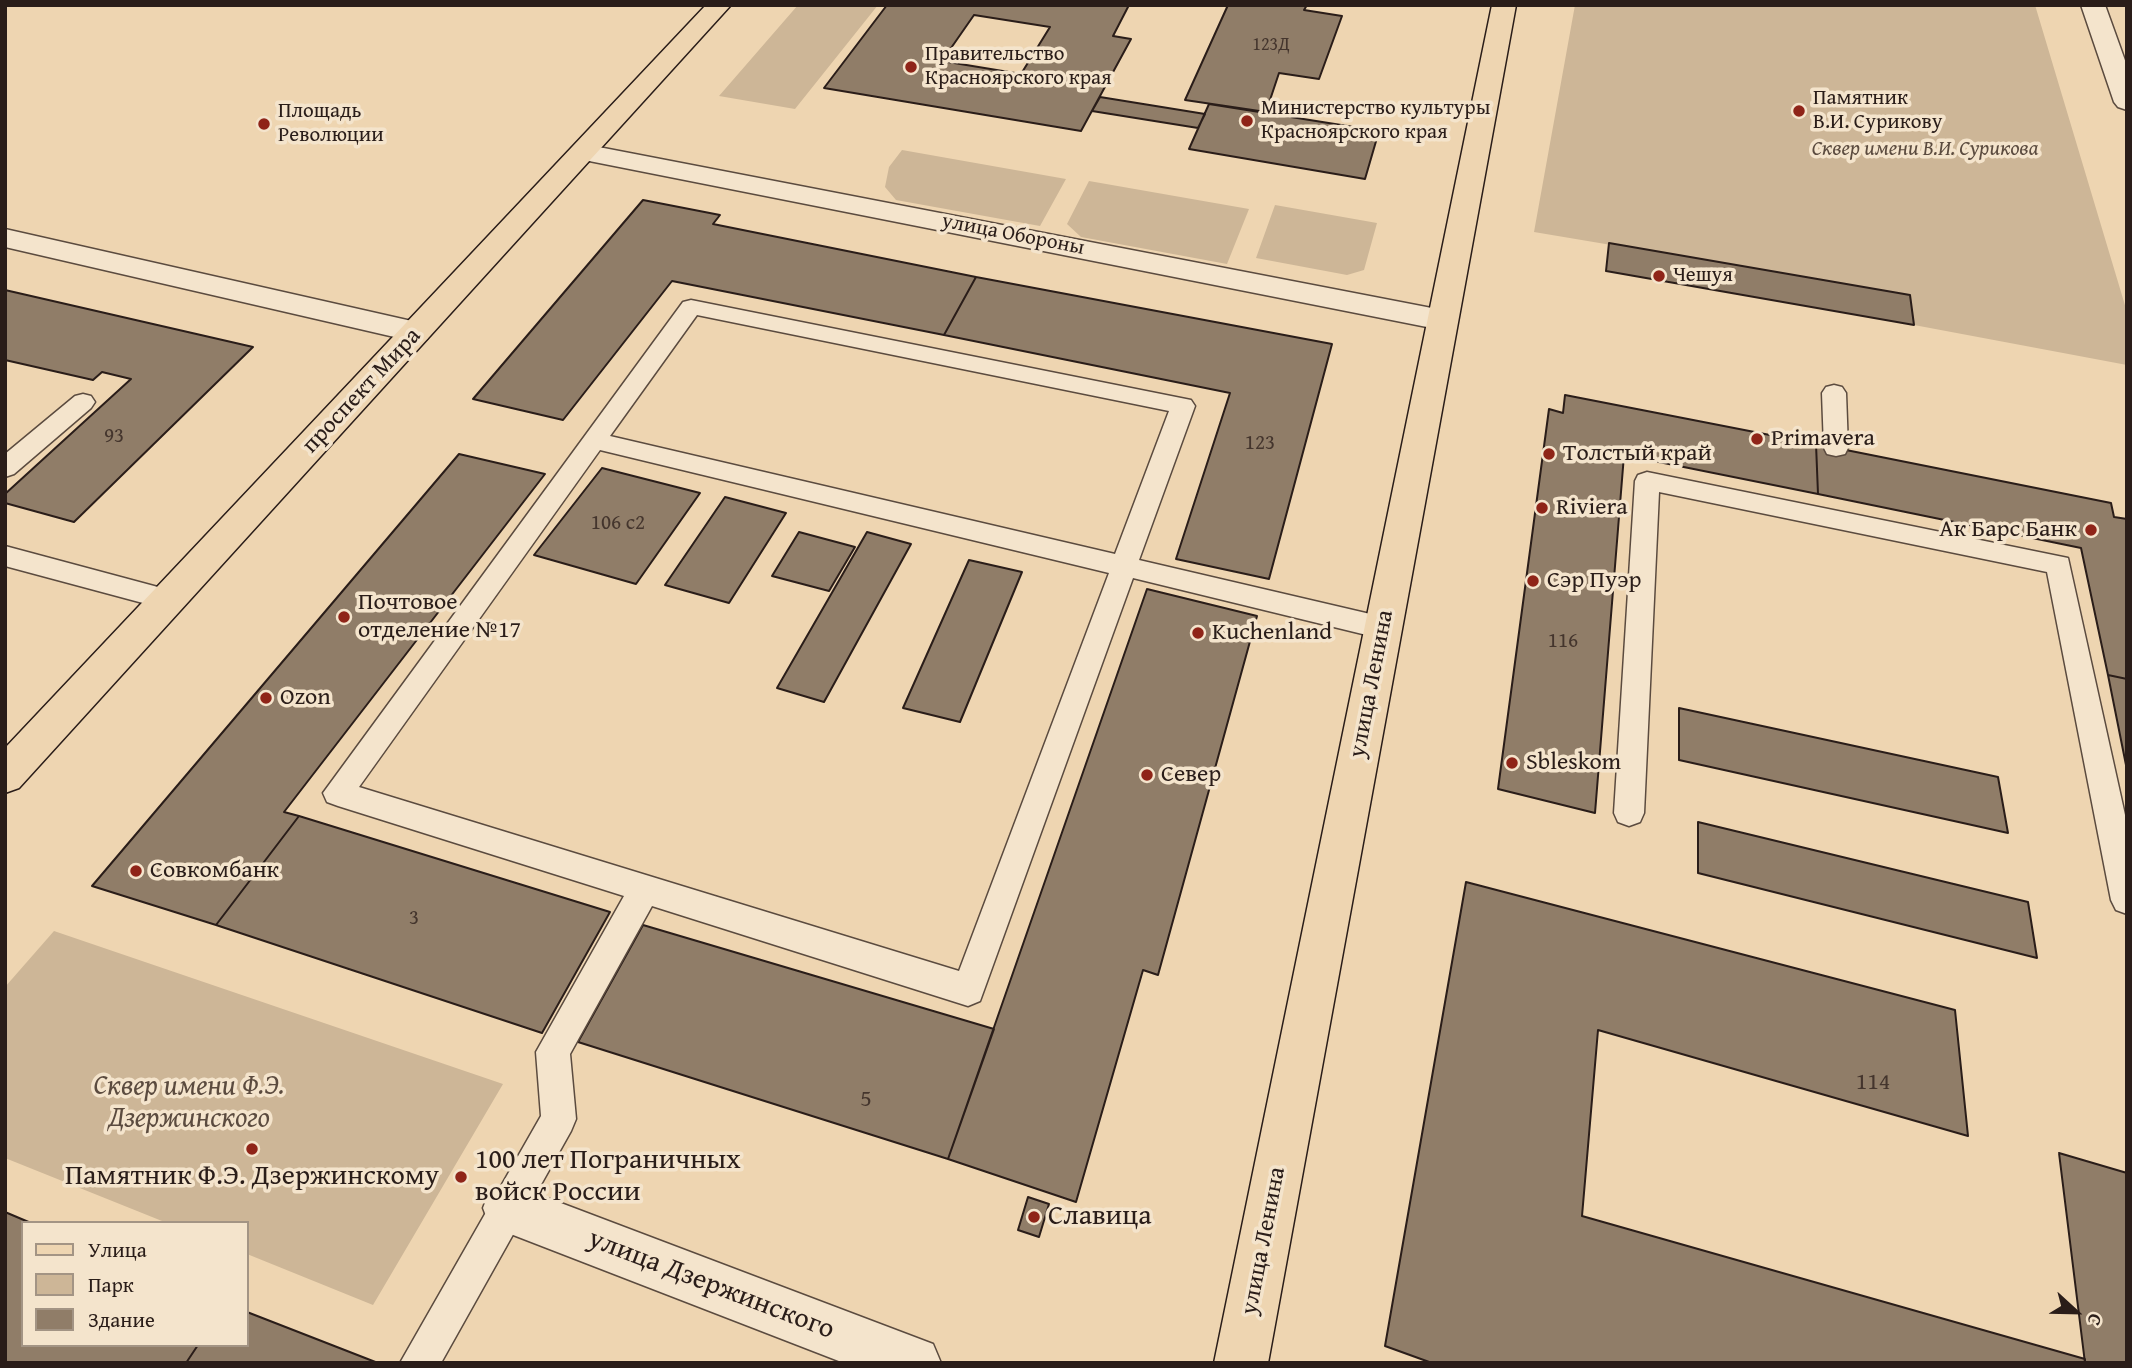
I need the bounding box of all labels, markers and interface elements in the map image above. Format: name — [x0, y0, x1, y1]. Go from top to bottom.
house number: 123Д — [1252, 34, 1290, 56]
place label: Правительство Красноярского края — [925, 42, 1112, 92]
marker: Правительство Красноярского края — [903, 59, 919, 75]
place label: Памятник В.И. Сурикову — [1813, 86, 1942, 136]
place label: Министерство культуры Красноярского края — [1261, 96, 1490, 146]
place label: Площадь Революции — [278, 99, 384, 149]
marker: Памятник В.И. Сурикову — [1791, 103, 1807, 119]
marker: Министерство культуры Красноярского края — [1239, 113, 1255, 129]
marker: Площадь Революции — [256, 116, 272, 132]
park label: Сквер имени В.И. Сурикова — [1812, 137, 2038, 163]
street label: улица Обороны — [940, 209, 1086, 261]
place label: Чешуя — [1673, 263, 1733, 289]
marker: Чешуя — [1651, 268, 1667, 284]
street label: проспект Мира — [297, 322, 427, 460]
house number: 93 — [104, 424, 124, 450]
place label: Primavera — [1771, 425, 1875, 453]
house number: 123 — [1245, 431, 1275, 457]
marker: Primavera — [1749, 431, 1765, 447]
place label: Толстый край — [1563, 440, 1712, 468]
marker: Толстый край — [1541, 446, 1557, 462]
place label: Riviera — [1556, 494, 1628, 522]
marker: Riviera — [1534, 500, 1550, 516]
house number: 106 с2 — [591, 511, 645, 537]
place label: Ак Барс Банк — [1939, 516, 2077, 544]
marker: Ак Барс Банк — [2083, 522, 2099, 538]
place label: Сэр Пуэр — [1547, 567, 1641, 595]
marker: Сэр Пуэр — [1525, 573, 1541, 589]
place label: Почтовое отделение №17 — [358, 589, 521, 645]
street label: улица Ленина — [1344, 608, 1400, 760]
marker: Почтовое отделение №17 — [336, 609, 352, 625]
place label: Kuchenland — [1212, 619, 1332, 647]
marker: Kuchenland — [1190, 625, 1206, 641]
house number: 116 — [1548, 629, 1578, 655]
place label: Ozon — [280, 684, 331, 712]
marker: Ozon — [258, 690, 274, 706]
place label: Sbleskom — [1526, 749, 1621, 777]
marker: Sbleskom — [1504, 755, 1520, 771]
place label: Север — [1161, 761, 1221, 789]
marker: Север — [1139, 767, 1155, 783]
place label: Совкомбанк — [150, 857, 279, 885]
marker: Совкомбанк — [128, 863, 144, 879]
house number: 3 — [409, 906, 419, 932]
house number: 114 — [1856, 1069, 1890, 1097]
park label: Сквер имени Ф.Э. Дзержинского — [94, 1070, 284, 1136]
house number: 5 — [860, 1086, 872, 1114]
marker: Памятник Ф.Э. Дзержинскому — [244, 1141, 260, 1157]
place label: 100 лет Пограничных войск России — [475, 1144, 740, 1210]
place label: Памятник Ф.Э. Дзержинскому — [65, 1160, 439, 1194]
street label: улица Ленина — [1236, 1165, 1292, 1317]
marker: 100 лет Пограничных войск России — [453, 1169, 469, 1185]
place label: Славица — [1048, 1200, 1152, 1234]
marker: Славица — [1026, 1209, 1042, 1225]
legend — [21, 1221, 248, 1347]
street label: улица Дзержинского — [583, 1223, 839, 1347]
text: Улица — [88, 1234, 147, 1265]
text: Парк — [88, 1269, 134, 1300]
north arrow — [2041, 1277, 2111, 1347]
text: Здание — [88, 1304, 155, 1335]
text: С — [2080, 1310, 2110, 1330]

